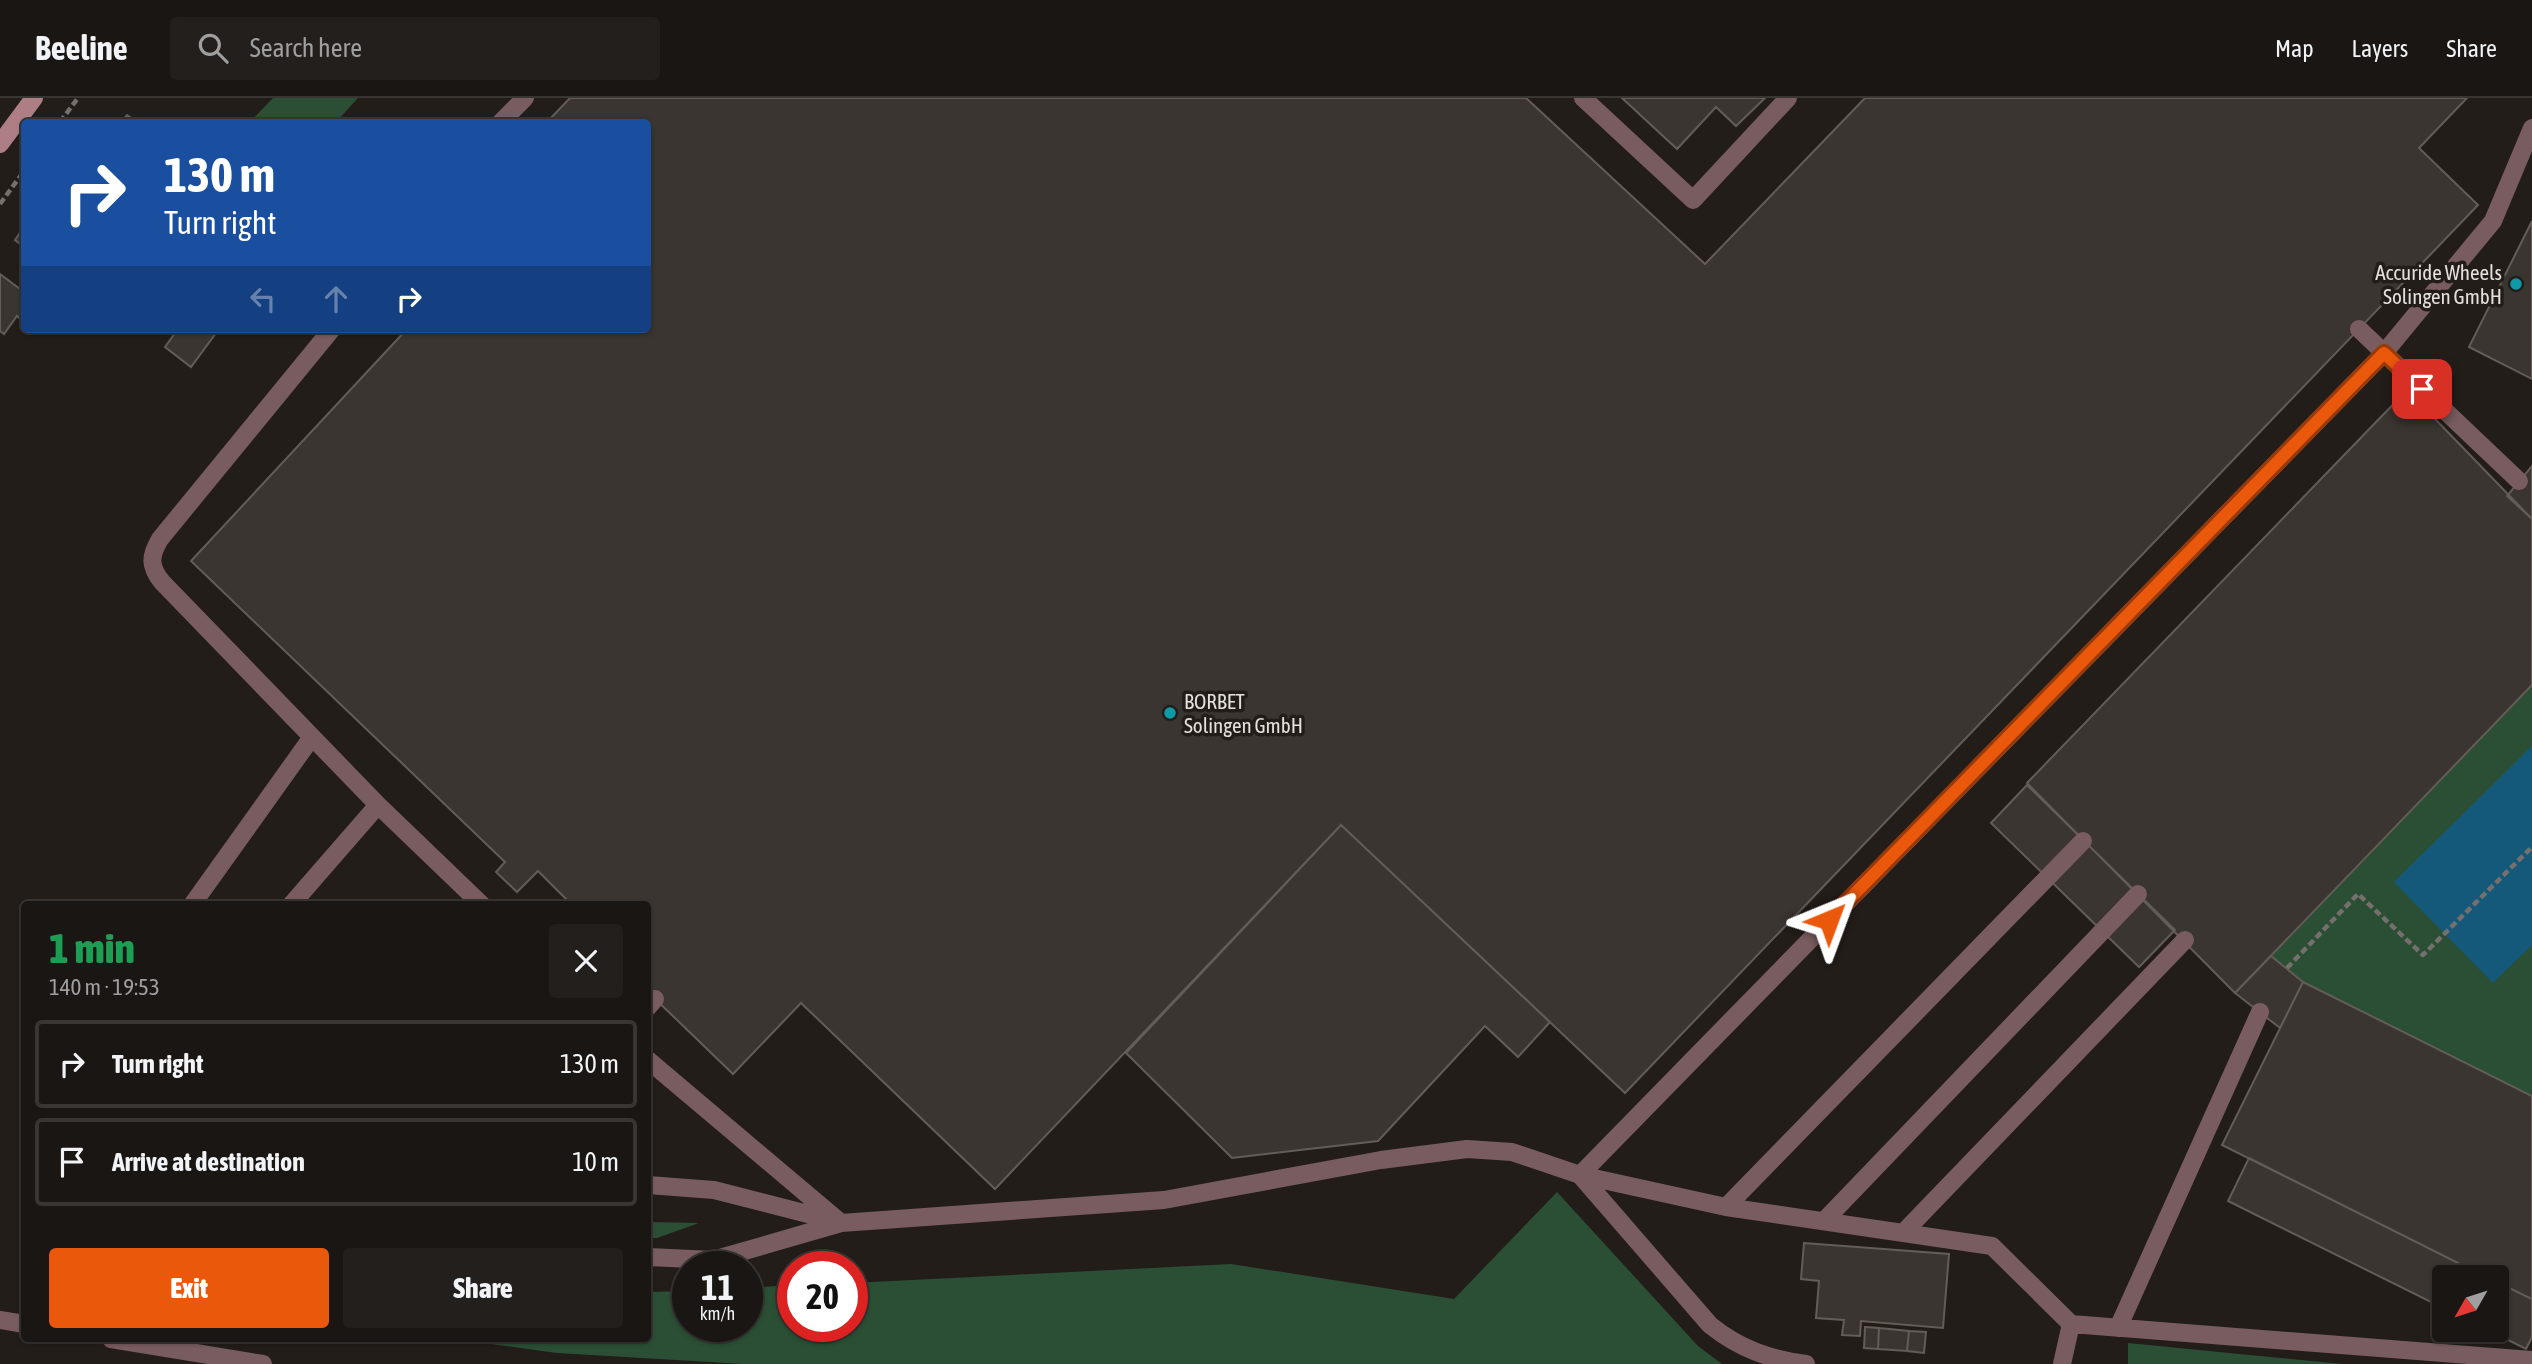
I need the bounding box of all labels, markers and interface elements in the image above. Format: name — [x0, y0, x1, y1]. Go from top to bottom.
search box — [170, 17, 660, 80]
text: Beeline — [35, 29, 128, 67]
icon: search — [194, 29, 232, 67]
text: Search here — [250, 33, 362, 63]
text: Map — [2275, 35, 2314, 62]
text: Layers — [2352, 35, 2408, 62]
text: Share — [2446, 35, 2497, 62]
text: 130 m — [164, 146, 275, 202]
icon: right — [49, 147, 140, 238]
text: Turn right — [164, 204, 277, 241]
place label: Accuride Wheels Solingen GmbH — [2375, 260, 2502, 308]
marker: Accuride Wheels Solingen GmbH — [2508, 276, 2524, 292]
icon: left — [244, 280, 282, 318]
icon: ahead — [317, 280, 355, 318]
icon: right — [390, 280, 428, 318]
pin — [2392, 359, 2452, 419]
icon: arrive — [2403, 370, 2441, 408]
place label: BORBET Solingen GmbH — [1184, 689, 1303, 737]
marker: BORBET Solingen GmbH — [1162, 705, 1178, 721]
position arrow — [1792, 883, 1866, 957]
text: 1 min — [49, 924, 135, 972]
button: close — [549, 924, 623, 998]
text: 140 m · 19:53 — [49, 974, 160, 1000]
icon: right — [53, 1045, 91, 1083]
text: Turn right — [112, 1049, 203, 1079]
text: 130 m — [560, 1049, 619, 1079]
icon: arrive — [53, 1143, 91, 1181]
text: Arrive at destination — [112, 1147, 305, 1177]
text: 10 m — [572, 1147, 619, 1177]
button: Exit — [49, 1248, 329, 1328]
button: Share — [343, 1248, 623, 1328]
speed limit sign: 20 — [777, 1251, 868, 1342]
north arrow — [2432, 1265, 2510, 1342]
map controls — [2432, 1265, 2509, 1342]
text: 11 — [701, 1267, 734, 1307]
text: km/h — [700, 1303, 735, 1324]

